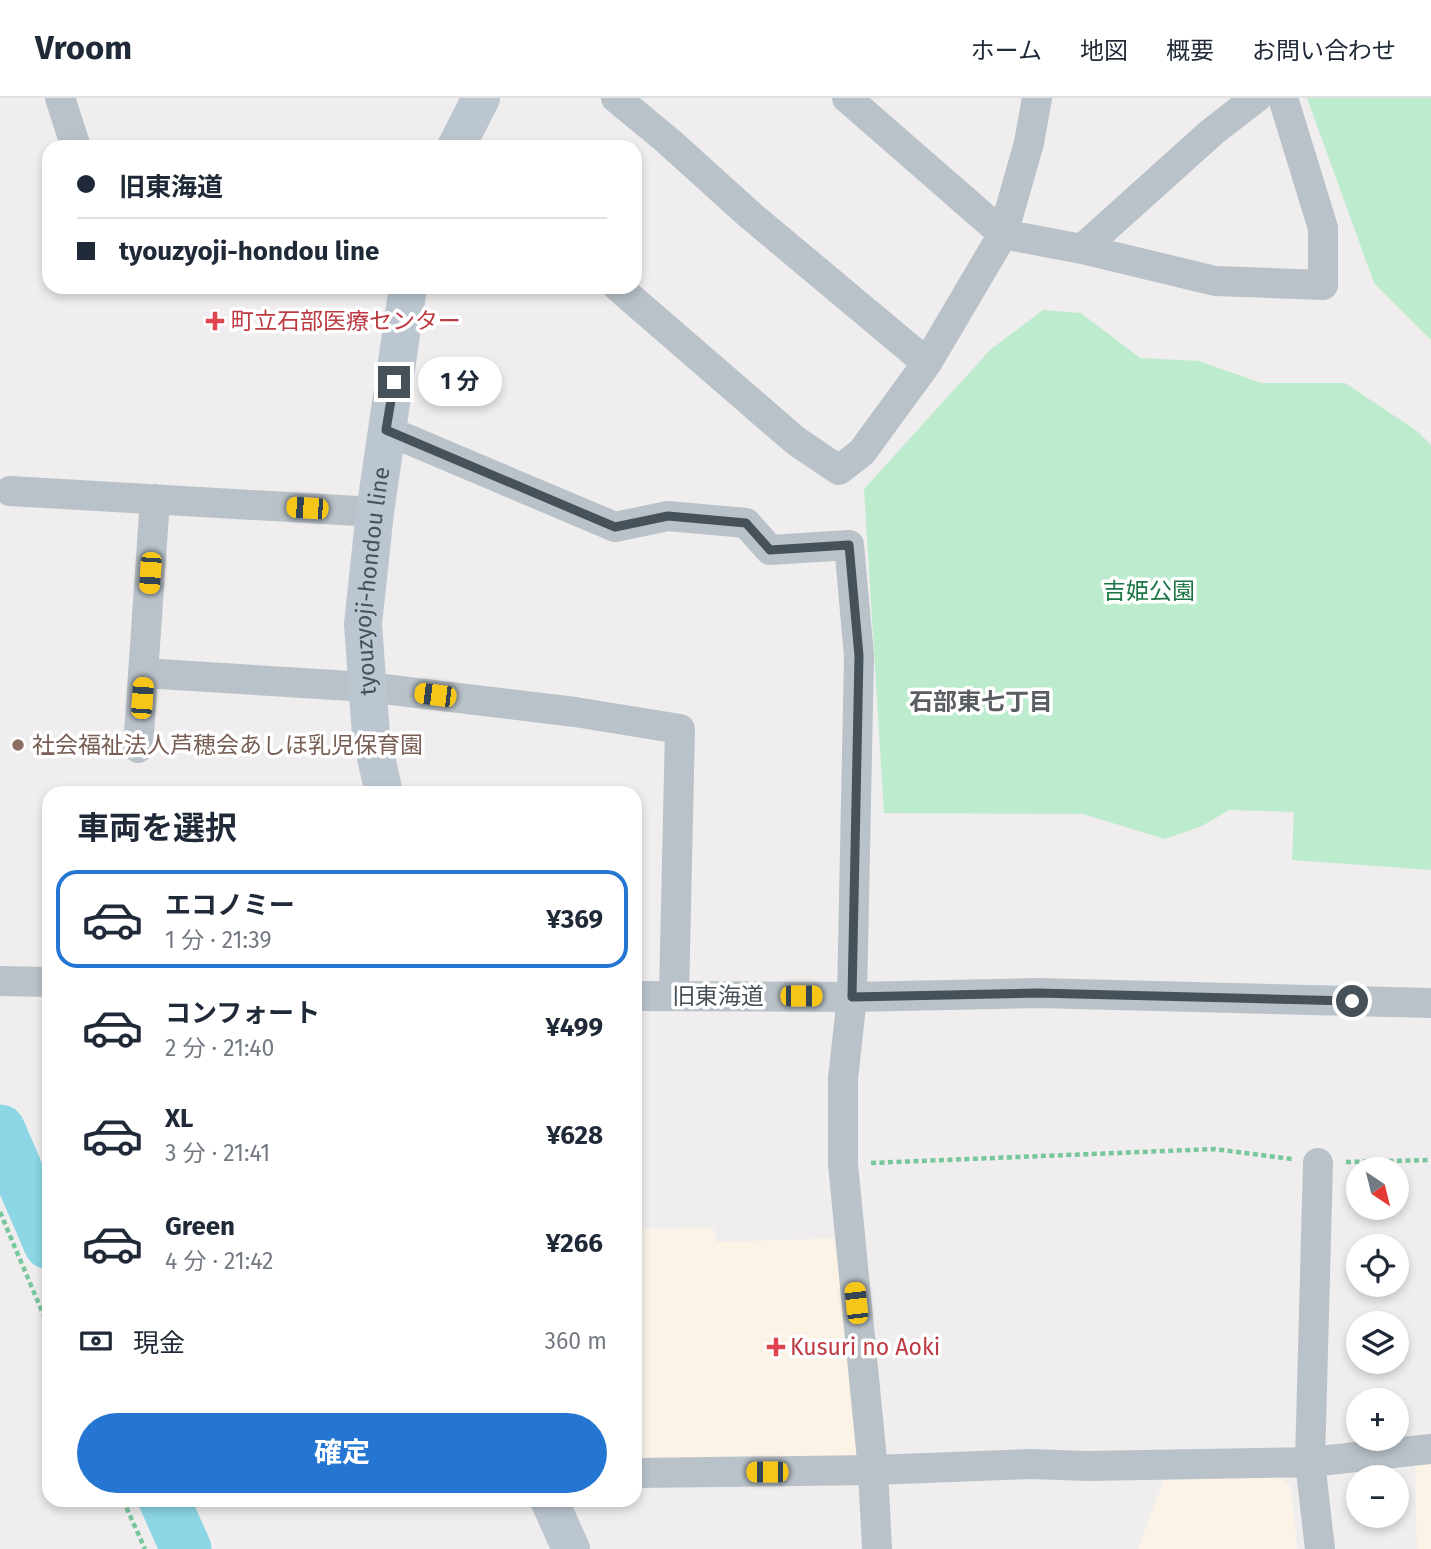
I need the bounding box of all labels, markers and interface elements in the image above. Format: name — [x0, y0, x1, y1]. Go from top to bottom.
text: Vroom — [35, 28, 132, 68]
text: ホーム — [971, 37, 1042, 65]
text: 地図 — [1080, 37, 1128, 65]
text: 概要 — [1166, 37, 1214, 65]
text: お問い合わせ — [1252, 37, 1396, 65]
text: 旧東海道 — [119, 172, 223, 203]
text: tyouzyoji-hondou line — [119, 236, 379, 267]
place label: 町立石部医療センター — [231, 307, 461, 335]
marker: 町立石部医療センター — [205, 311, 225, 331]
callout: 1 分 — [418, 358, 502, 406]
route end — [378, 366, 410, 398]
text: 1 分 — [440, 367, 480, 395]
street label: tyouzyoji-hondou line — [349, 465, 395, 696]
car — [286, 496, 329, 520]
car — [139, 551, 162, 595]
park label: 吉姫公園 — [1103, 577, 1195, 605]
car — [131, 676, 154, 720]
car — [413, 682, 458, 708]
district label: 石部東七丁目 — [909, 688, 1053, 716]
place label: 社会福祉法人芦穂会あしほ乳児保育園 — [32, 731, 423, 759]
marker: 社会福祉法人芦穂会あしほ乳児保育園 — [10, 737, 26, 753]
text: 車両を選択 — [77, 809, 237, 847]
icon: car — [81, 888, 144, 951]
text: エコノミー — [165, 890, 295, 921]
text: ¥369 — [546, 904, 603, 935]
text: 1 分 · 21:39 — [165, 926, 272, 954]
street label: 旧東海道 — [672, 982, 764, 1010]
route start — [1336, 985, 1368, 1017]
car — [781, 986, 823, 1007]
icon: car — [81, 996, 144, 1059]
text: コンフォート — [165, 998, 320, 1029]
text: ¥499 — [545, 1012, 603, 1043]
text: 2 分 · 21:40 — [165, 1034, 274, 1062]
text: XL — [165, 1103, 193, 1134]
icon: car — [81, 1104, 144, 1167]
text: ¥628 — [546, 1120, 603, 1151]
text: 3 分 · 21:41 — [165, 1139, 270, 1167]
north arrow — [1346, 1157, 1409, 1220]
map controls — [1346, 1157, 1409, 1528]
text: Green — [165, 1211, 235, 1242]
icon: car — [81, 1212, 144, 1275]
text: ¥266 — [546, 1228, 603, 1259]
button: locate — [1346, 1234, 1409, 1297]
text: 4 分 · 21:42 — [165, 1247, 273, 1275]
car — [844, 1281, 869, 1325]
button: layers — [1346, 1311, 1409, 1374]
icon: cash — [77, 1322, 115, 1360]
text: 360 m — [545, 1327, 607, 1355]
text: 現金 — [133, 1328, 185, 1359]
place label: Kusuri no Aoki — [790, 1333, 940, 1361]
marker: Kusuri no Aoki — [768, 1339, 784, 1355]
button: + — [1346, 1388, 1409, 1451]
button: 確定 — [77, 1413, 607, 1493]
car — [747, 1462, 789, 1483]
button: − — [1346, 1465, 1409, 1528]

